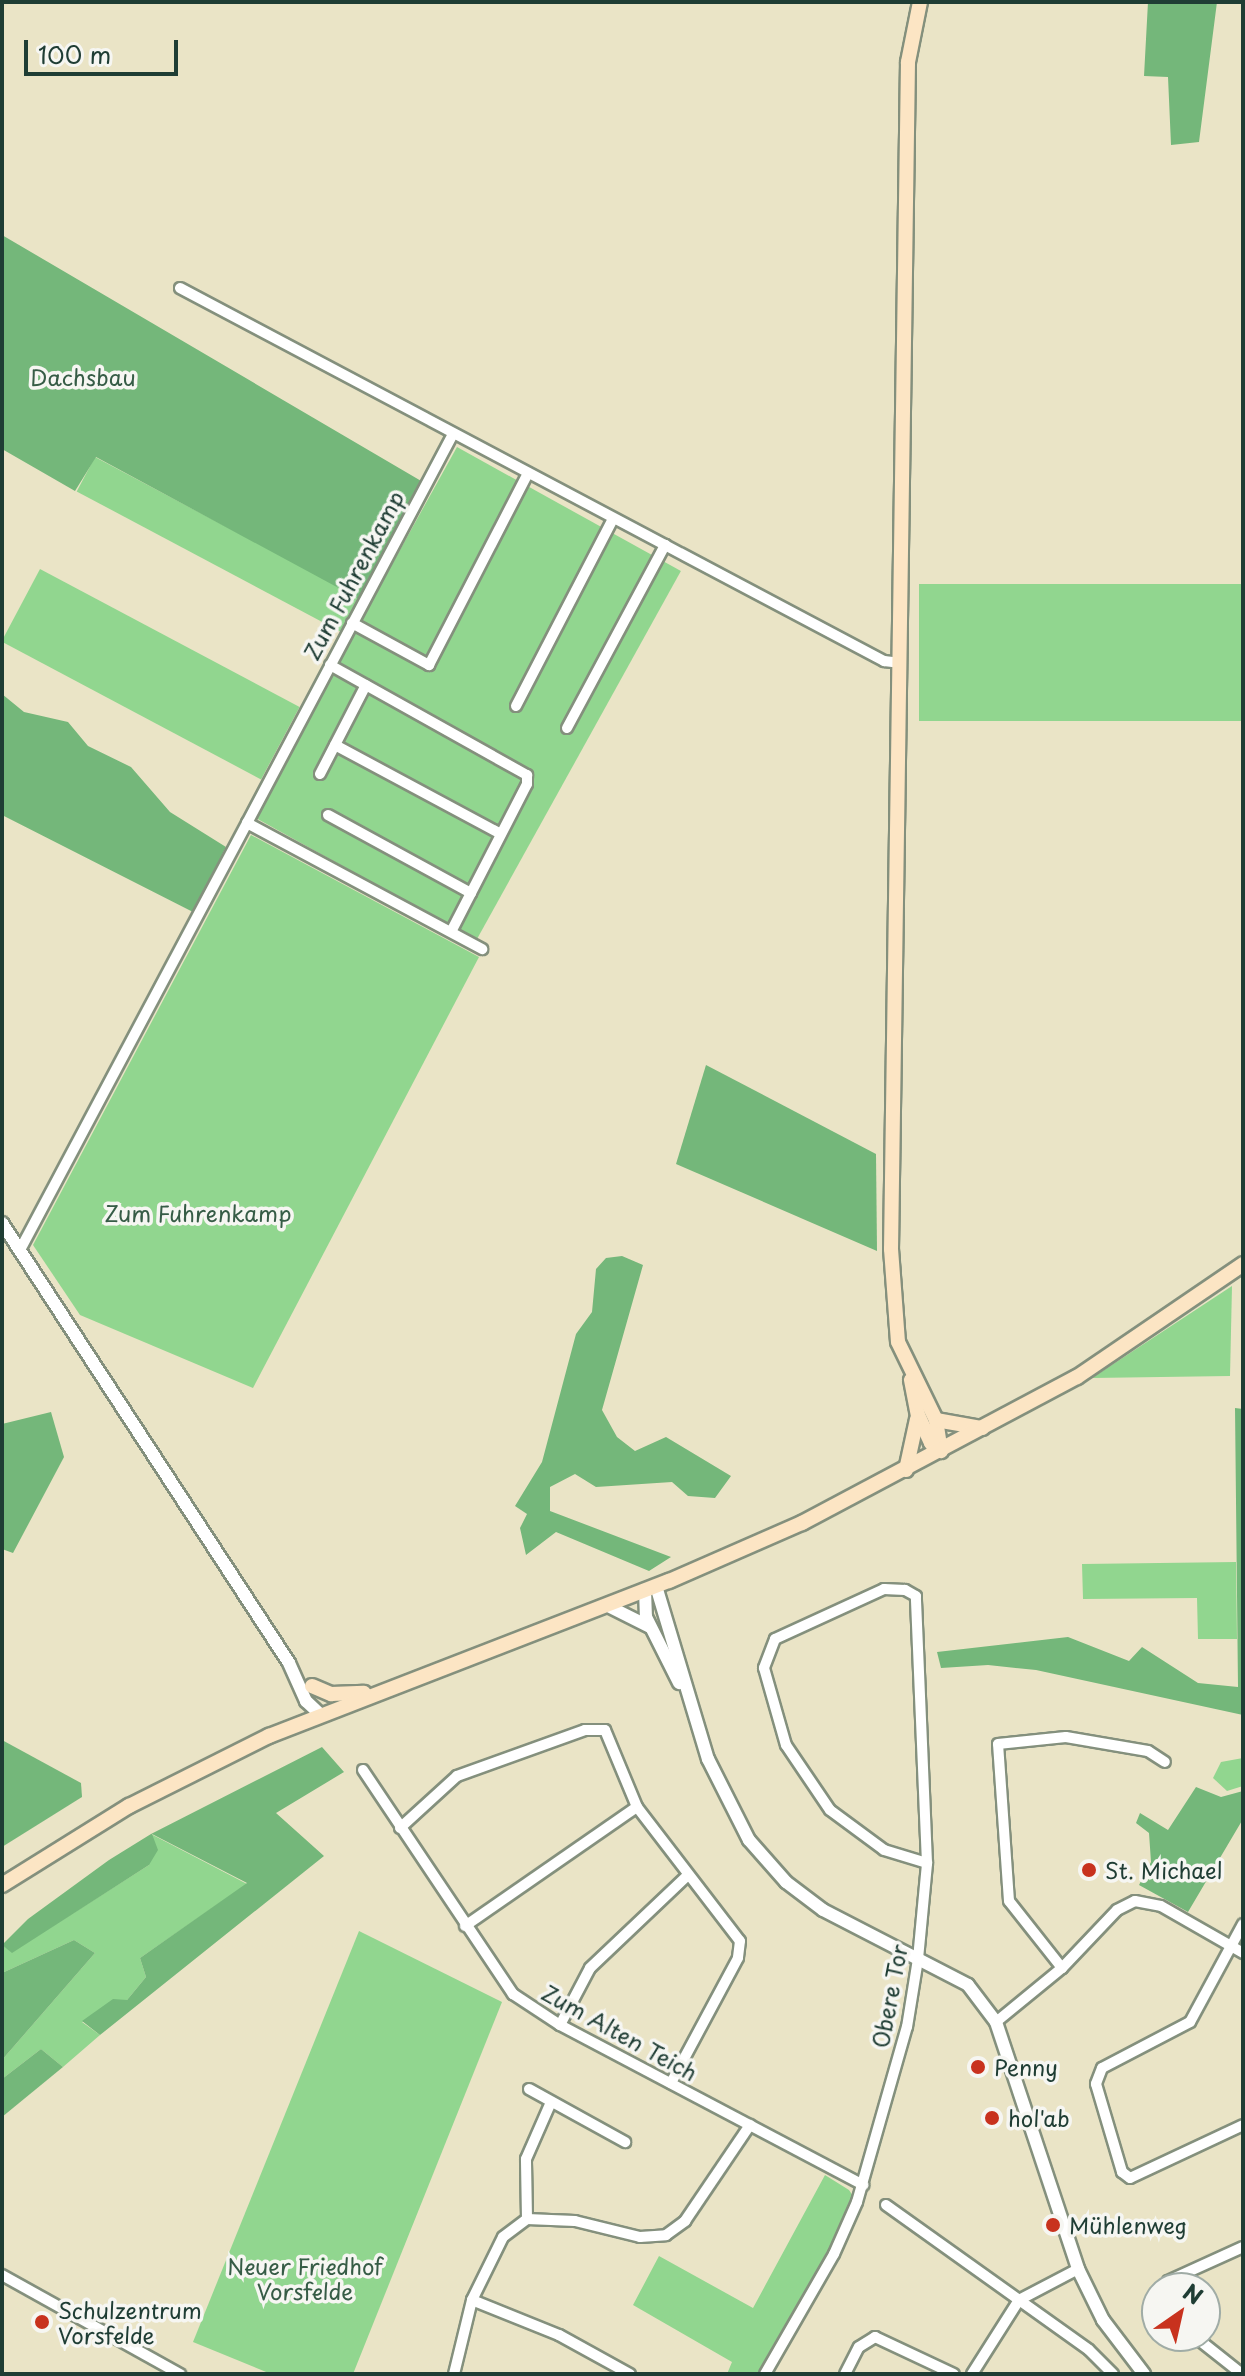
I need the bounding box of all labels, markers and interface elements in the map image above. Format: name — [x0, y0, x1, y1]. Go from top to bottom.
scale bar — [28, 24, 182, 74]
text: 100 m — [38, 36, 111, 72]
park label: Dachsbau — [30, 364, 136, 390]
street label: Zum Fuhrenkamp — [297, 486, 409, 664]
park label: Zum Fuhrenkamp — [104, 1200, 292, 1226]
place label: St. Michael — [1105, 1857, 1221, 1883]
marker: St. Michael — [1080, 1861, 1098, 1879]
street label: Obere Tor — [866, 1942, 912, 2050]
street label: Zum Alten Teich — [539, 1979, 701, 2085]
place label: Penny — [994, 2054, 1058, 2080]
marker: Penny — [969, 2058, 987, 2076]
place label: hol'ab — [1008, 2105, 1070, 2131]
marker: hol'ab — [983, 2109, 1001, 2127]
place label: Mühlenweg — [1069, 2212, 1187, 2238]
marker: Mühlenweg — [1044, 2216, 1062, 2234]
park label: Neuer Friedhof Vorsfelde — [227, 2252, 383, 2304]
north arrow — [1141, 2272, 1221, 2352]
text: N — [1177, 2275, 1210, 2312]
place label: Schulzentrum Vorsfelde — [58, 2296, 202, 2348]
marker: Schulzentrum Vorsfelde — [33, 2313, 51, 2331]

